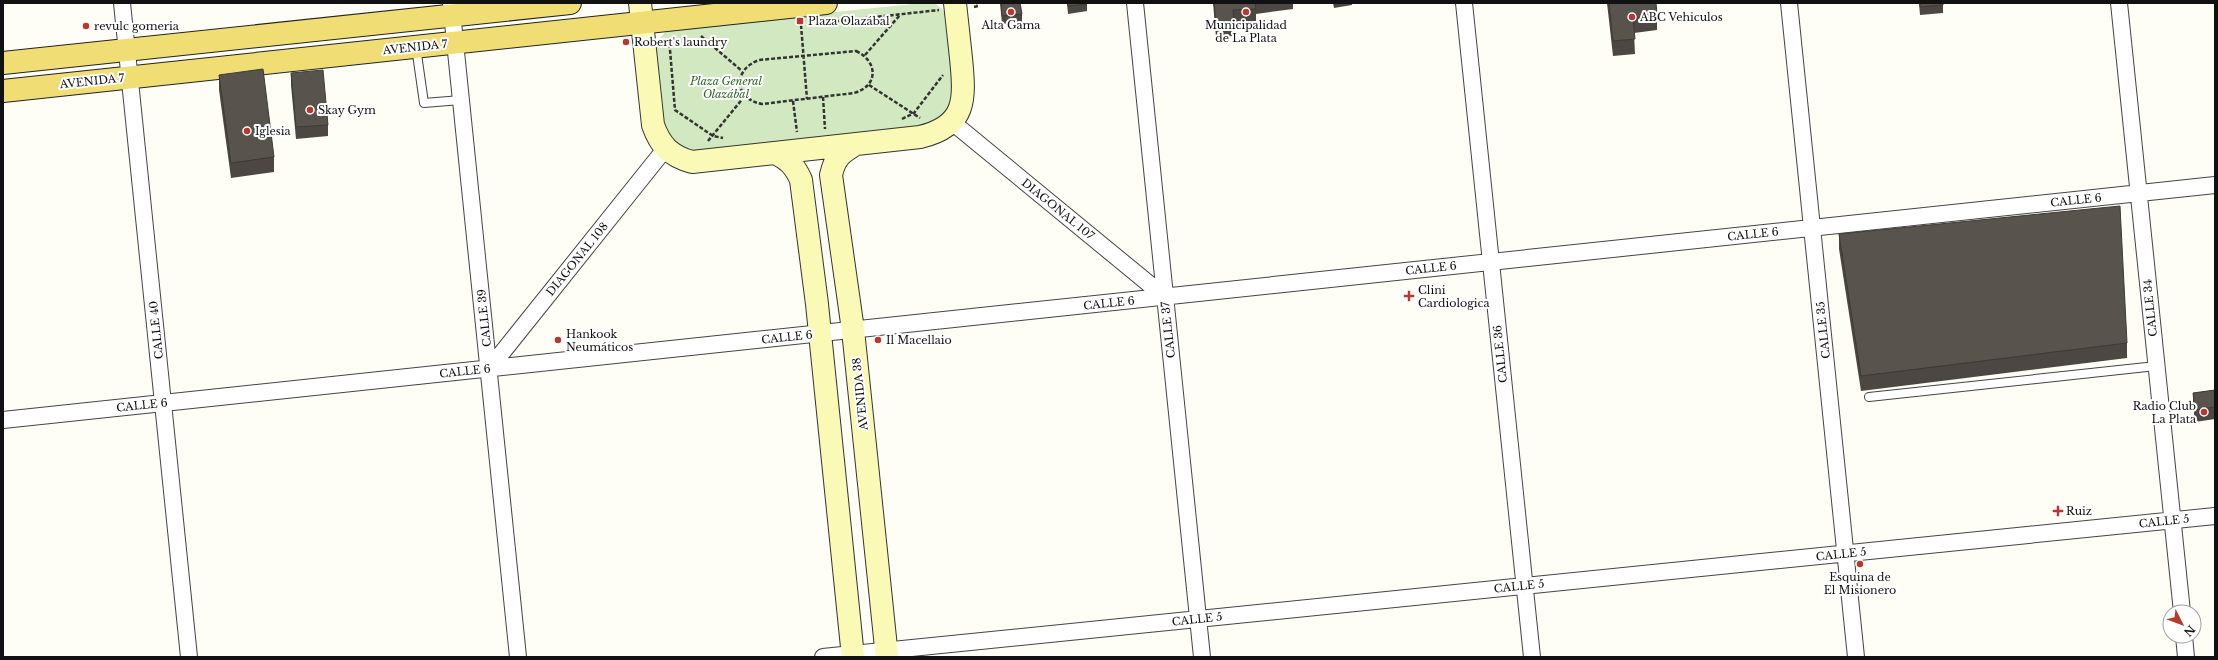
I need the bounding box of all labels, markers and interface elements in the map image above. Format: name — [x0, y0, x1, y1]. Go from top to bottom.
marker: Alta Gama — [1006, 7, 1016, 17]
marker: Municipalidad de La Plata — [1241, 7, 1251, 17]
place label: ABC Vehiculos — [1639, 10, 1723, 24]
marker: ABC Vehiculos — [1627, 12, 1637, 22]
place label: Plaza Olazábal — [808, 14, 890, 28]
marker: Plaza Olazábal — [795, 16, 805, 26]
place label: Alta Gama — [981, 18, 1041, 32]
place label: Municipalidad de La Plata — [1205, 18, 1288, 45]
place label: revulc gomeria — [94, 19, 180, 33]
marker: revulc gomeria — [81, 21, 91, 31]
place label: Robert's laundry — [634, 35, 727, 49]
street label: AVENIDA 7 — [381, 37, 448, 57]
marker: Robert's laundry — [621, 37, 631, 47]
street label: AVENIDA 7 — [58, 71, 125, 91]
park label: Plaza General Olazábal — [689, 74, 763, 101]
place label: Skay Gym — [318, 103, 376, 117]
marker: Skay Gym — [305, 105, 315, 115]
place label: Iglesia — [255, 124, 292, 138]
marker: Iglesia — [242, 126, 252, 136]
street label: DIAGONAL 107 — [1019, 175, 1098, 243]
street label: CALLE 6 — [2050, 190, 2102, 210]
street label: DIAGONAL 108 — [543, 219, 611, 299]
street label: CALLE 6 — [1727, 224, 1779, 244]
street label: CALLE 6 — [1405, 258, 1457, 278]
street label: CALLE 34 — [2140, 279, 2160, 337]
place label: Clini Cardiologica — [1418, 283, 1490, 310]
street label: CALLE 39 — [474, 288, 494, 348]
marker: Clini Cardiologica — [1403, 290, 1415, 302]
street label: CALLE 6 — [1083, 293, 1135, 313]
street label: CALLE 40 — [146, 300, 166, 360]
street label: CALLE 37 — [1158, 301, 1178, 359]
street label: CALLE 35 — [1813, 301, 1833, 359]
street label: CALLE 36 — [1490, 324, 1510, 384]
place label: Hankook Neumáticos — [566, 327, 633, 354]
street label: CALLE 6 — [761, 327, 813, 347]
place label: Il Macellaio — [886, 333, 952, 347]
marker: Hankook Neumáticos — [553, 335, 563, 345]
marker: Il Macellaio — [873, 335, 883, 345]
street label: AVENIDA 38 — [849, 357, 871, 432]
street label: CALLE 6 — [439, 361, 491, 381]
street label: CALLE 6 — [116, 395, 168, 415]
place label: Radio Club La Plata — [2133, 399, 2197, 426]
marker: Radio Club La Plata — [2199, 407, 2209, 417]
place label: Ruiz — [2066, 504, 2092, 518]
marker: Ruiz — [2053, 506, 2063, 516]
street label: CALLE 5 — [2138, 511, 2190, 531]
street label: CALLE 5 — [1815, 544, 1867, 564]
marker: Esquina de El Misionero — [1855, 559, 1865, 569]
place label: Esquina de El Misionero — [1824, 570, 1896, 597]
street label: CALLE 5 — [1493, 576, 1545, 596]
north arrow — [2162, 604, 2202, 644]
street label: CALLE 5 — [1171, 609, 1223, 629]
text: N — [2180, 622, 2198, 640]

